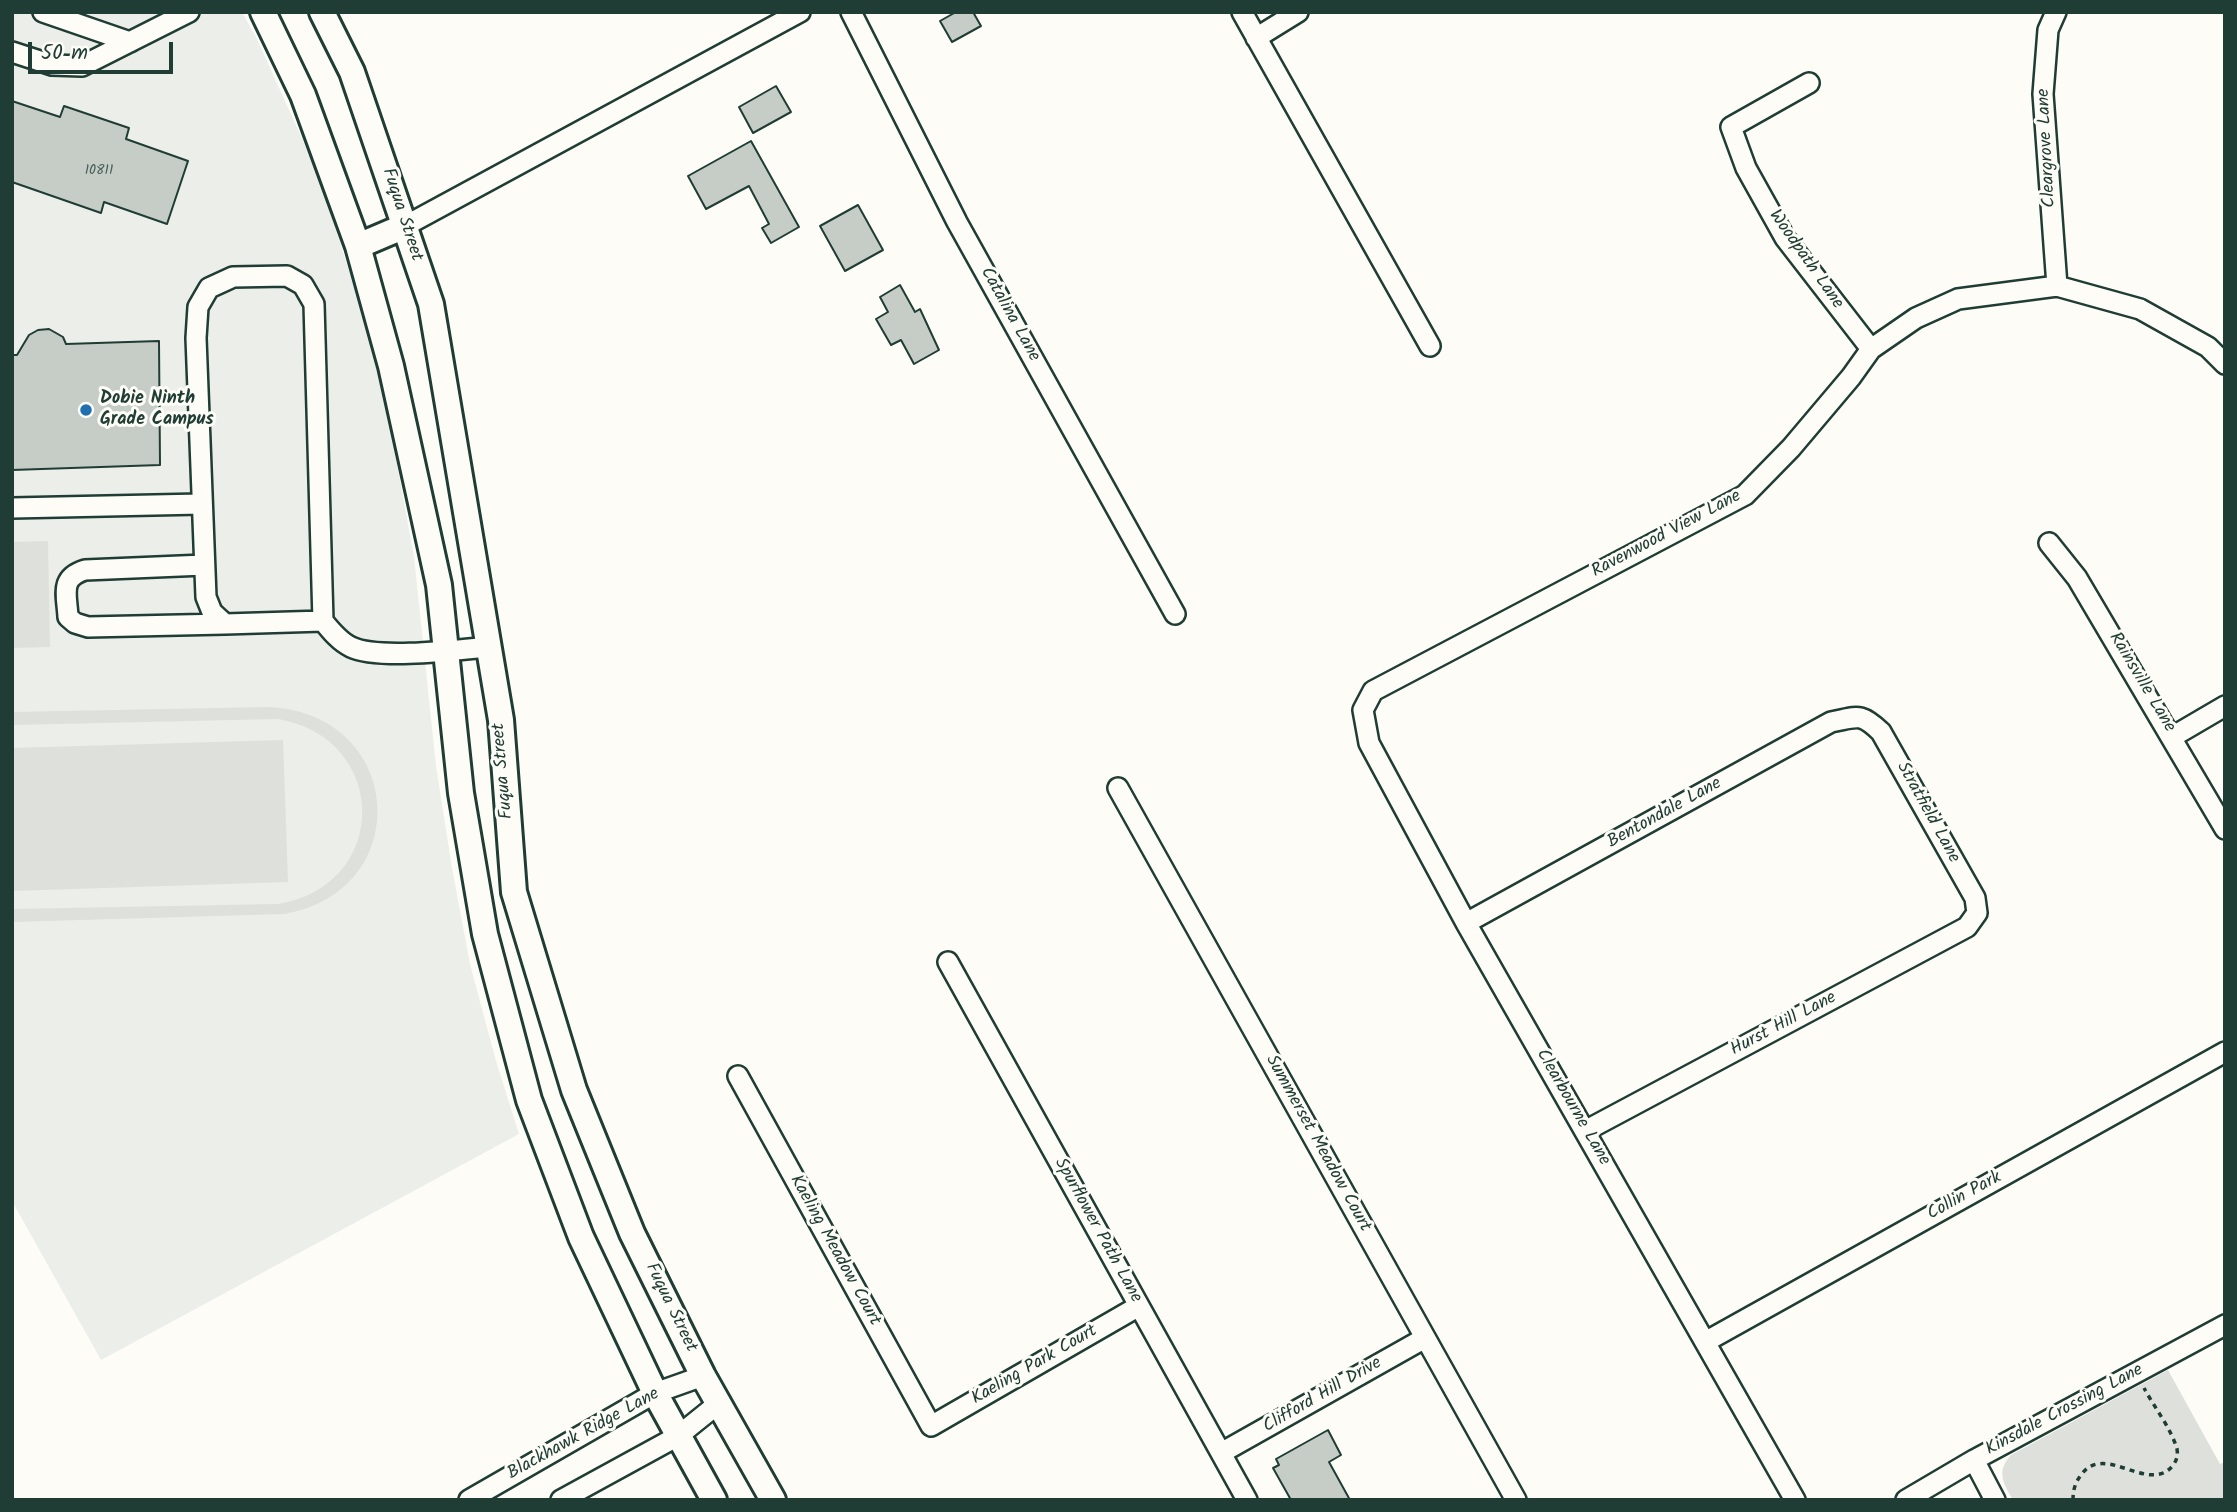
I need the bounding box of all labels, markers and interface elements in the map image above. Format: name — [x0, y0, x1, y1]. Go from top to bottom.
scale bar — [32, 28, 177, 72]
text: 50 m — [41, 37, 88, 70]
street label: Cleargrove Lane — [2034, 88, 2062, 208]
house number: 10811 — [85, 164, 113, 180]
street label: Fuqua Street — [376, 166, 426, 264]
street label: Woodpath Lane — [1763, 206, 1847, 314]
street label: Catalina Lane — [974, 264, 1044, 366]
place label: Dobie Ninth Grade Campus — [100, 389, 214, 432]
marker: Dobie Ninth Grade Campus — [78, 402, 94, 418]
street label: Ravenwood View Lane — [1589, 486, 1745, 584]
street label: Rainsville Lane — [2103, 629, 2179, 737]
street label: Fuqua Street — [489, 722, 519, 820]
street label: Stratfield Lane — [1890, 759, 1964, 867]
street label: Bentondale Lane — [1604, 774, 1726, 854]
street label: Hurst Hill Lane — [1727, 988, 1841, 1062]
street label: Clearbourne Lane — [1530, 1046, 1614, 1170]
street label: Summerset Meadow Court — [1259, 1052, 1375, 1236]
street label: Spurflower Path Lane — [1048, 1155, 1146, 1307]
street label: Collin Park — [1924, 1168, 2006, 1226]
street label: Kaeling Meadow Court — [784, 1172, 884, 1330]
street label: Fuqua Street — [639, 1260, 701, 1356]
street label: Kaeling Park Court — [968, 1321, 1102, 1411]
street label: Clifford Hill Drive — [1260, 1353, 1386, 1439]
street label: Kinsdale Crossing Lane — [1983, 1360, 2147, 1462]
street label: Blackhawk Ridge Lane — [504, 1384, 664, 1486]

